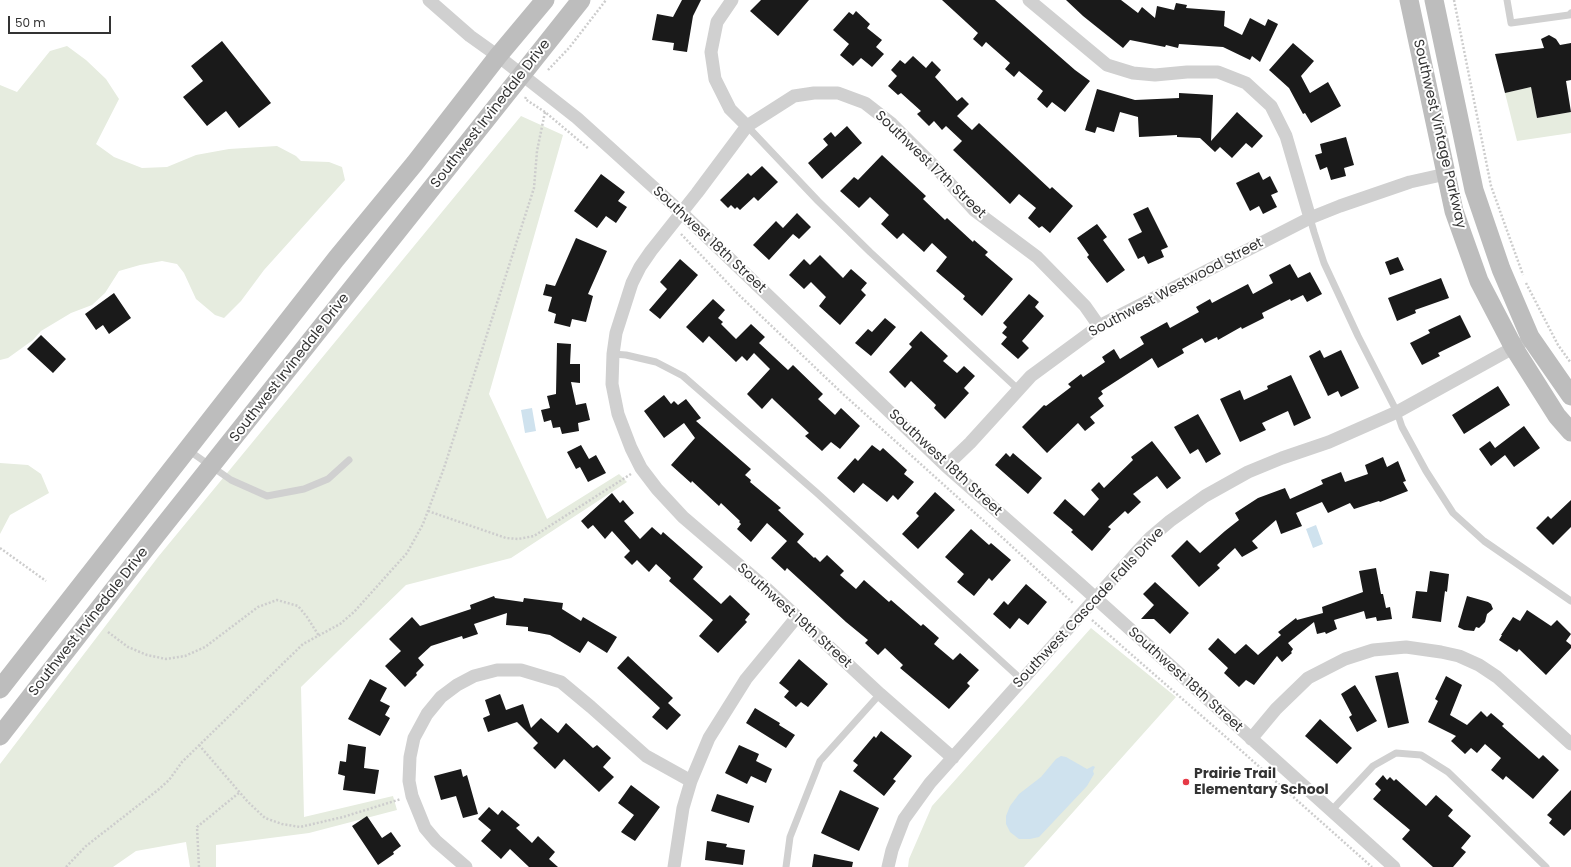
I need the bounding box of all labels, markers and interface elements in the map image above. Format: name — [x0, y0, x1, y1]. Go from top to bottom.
scale bar — [10, 8, 113, 34]
text: 50 m — [15, 14, 46, 31]
street label: Southwest Irvinedale Drive — [428, 36, 554, 192]
street label: Southwest Vintage Parkway — [1409, 38, 1469, 230]
street label: Southwest 17th Street — [871, 108, 989, 222]
street label: Southwest 18th Street — [649, 183, 769, 297]
street label: Southwest Westwood Street — [1086, 235, 1266, 341]
street label: Southwest Irvinedale Drive — [227, 290, 353, 446]
street label: Southwest 18th Street — [885, 406, 1005, 520]
street label: Southwest Cascade Falls Drive — [1010, 524, 1168, 692]
street label: Southwest Irvinedale Drive — [26, 544, 152, 700]
street label: Southwest 19th Street — [733, 560, 855, 672]
street label: Southwest 18th Street — [1124, 624, 1246, 736]
place label: Prairie Trail Elementary School — [1194, 766, 1329, 798]
marker: Prairie Trail Elementary School — [1181, 777, 1191, 787]

